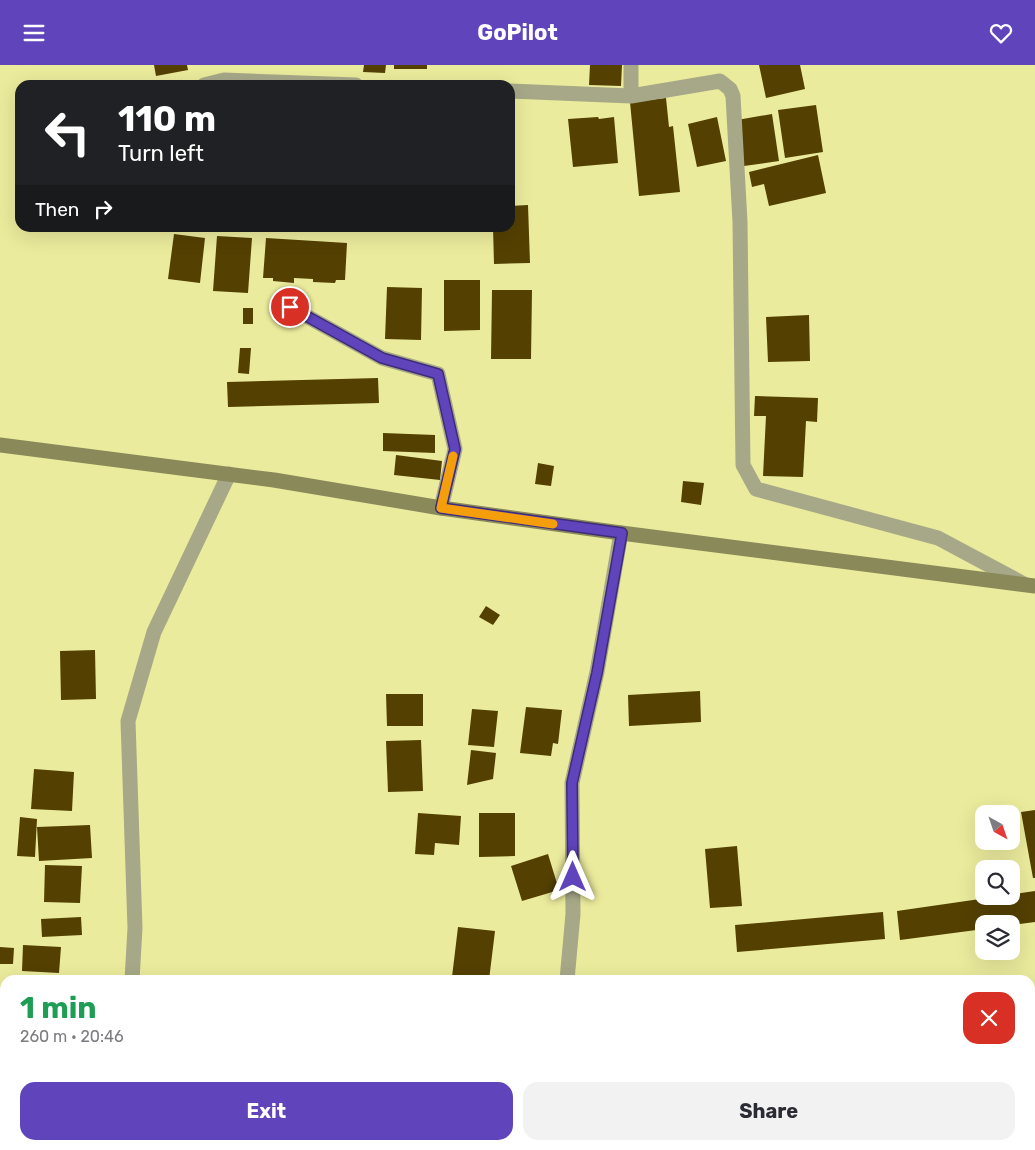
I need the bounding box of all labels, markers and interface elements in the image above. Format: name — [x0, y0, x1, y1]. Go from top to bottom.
icon: menu — [20, 19, 48, 47]
text: GoPilot — [477, 19, 558, 46]
icon: heart — [987, 19, 1015, 47]
text: 110 m — [118, 98, 216, 140]
icon: left — [35, 100, 100, 165]
text: Turn left — [118, 140, 204, 167]
icon: right — [89, 195, 117, 223]
text: Then — [35, 198, 79, 221]
pin — [269, 286, 311, 328]
icon: arrive — [276, 293, 304, 321]
north arrow — [975, 805, 1020, 850]
map controls — [975, 805, 1020, 960]
position arrow — [546, 850, 598, 902]
button: search — [975, 860, 1020, 905]
button: layers — [975, 915, 1020, 960]
text: 1 min — [20, 990, 97, 1026]
button: close — [963, 992, 1015, 1044]
text: 260 m · 20:46 — [20, 1027, 124, 1046]
button: Exit — [20, 1082, 513, 1140]
button: Share — [523, 1082, 1015, 1140]

